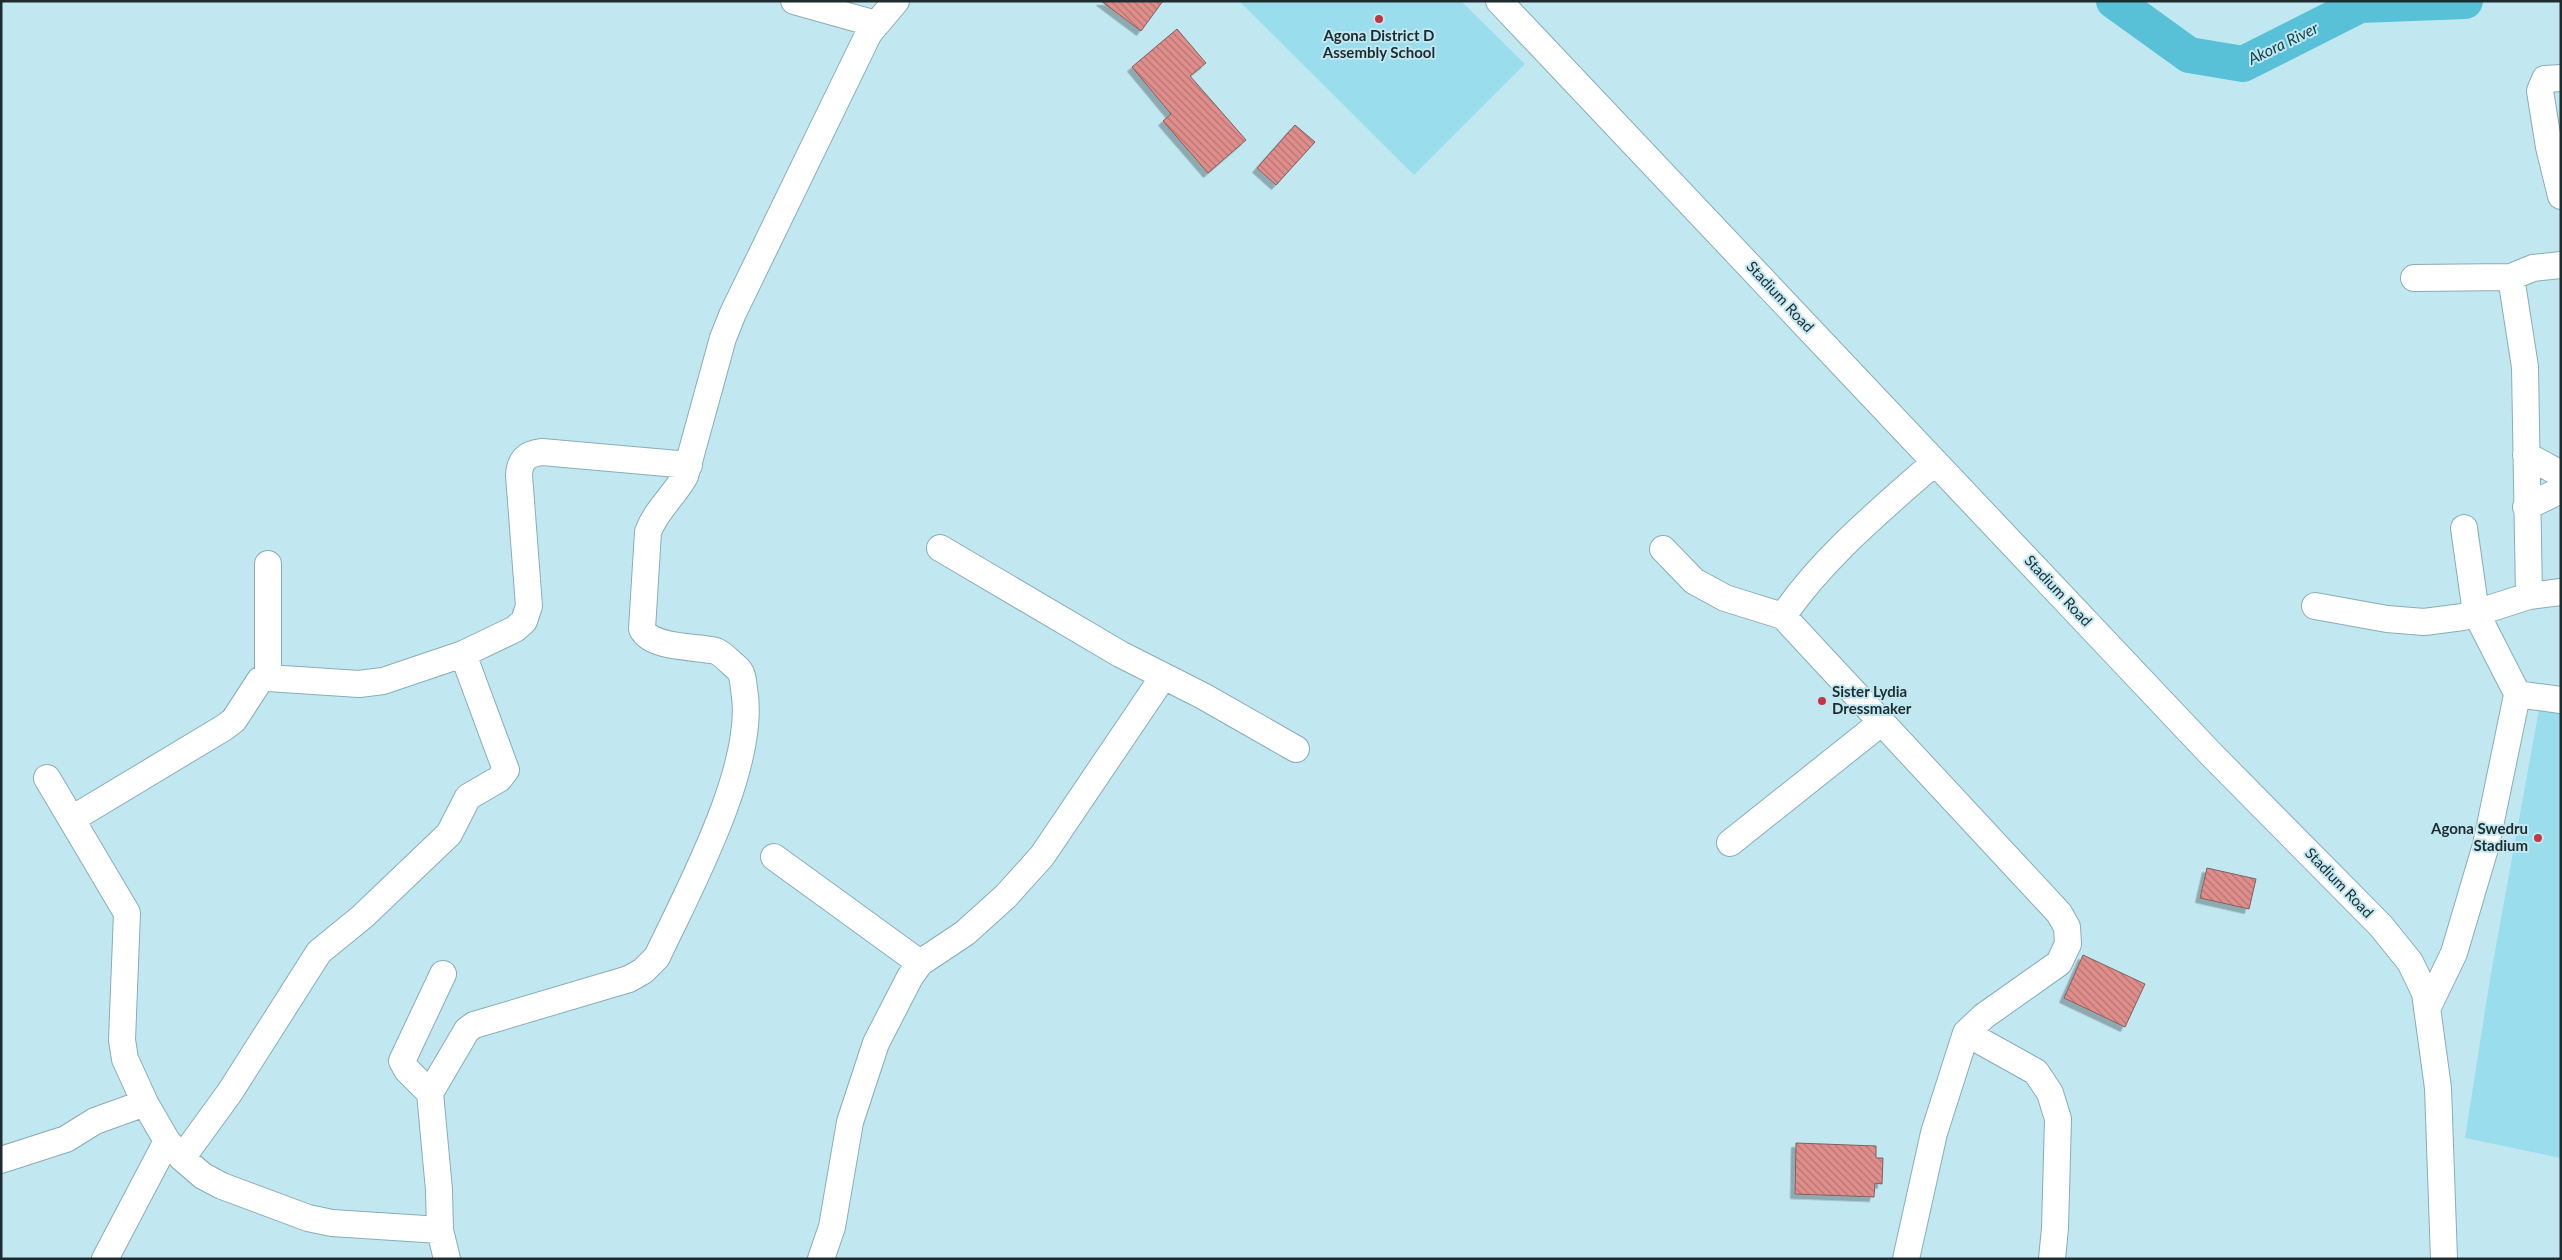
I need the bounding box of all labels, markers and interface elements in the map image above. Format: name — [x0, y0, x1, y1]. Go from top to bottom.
marker: Agona District D Assembly School — [1373, 13, 1385, 25]
water label: Akora River — [2244, 17, 2322, 68]
place label: Agona District D Assembly School — [1322, 26, 1435, 61]
street label: Stadium Road — [1743, 257, 1818, 336]
street label: Stadium Road — [2021, 551, 2096, 630]
place label: Sister Lydia Dressmaker — [1832, 682, 1912, 717]
marker: Sister Lydia Dressmaker — [1816, 695, 1828, 707]
place label: Agona Swedru Stadium — [2430, 819, 2528, 854]
marker: Agona Swedru Stadium — [2532, 832, 2544, 844]
street label: Stadium Road — [2302, 844, 2378, 921]

